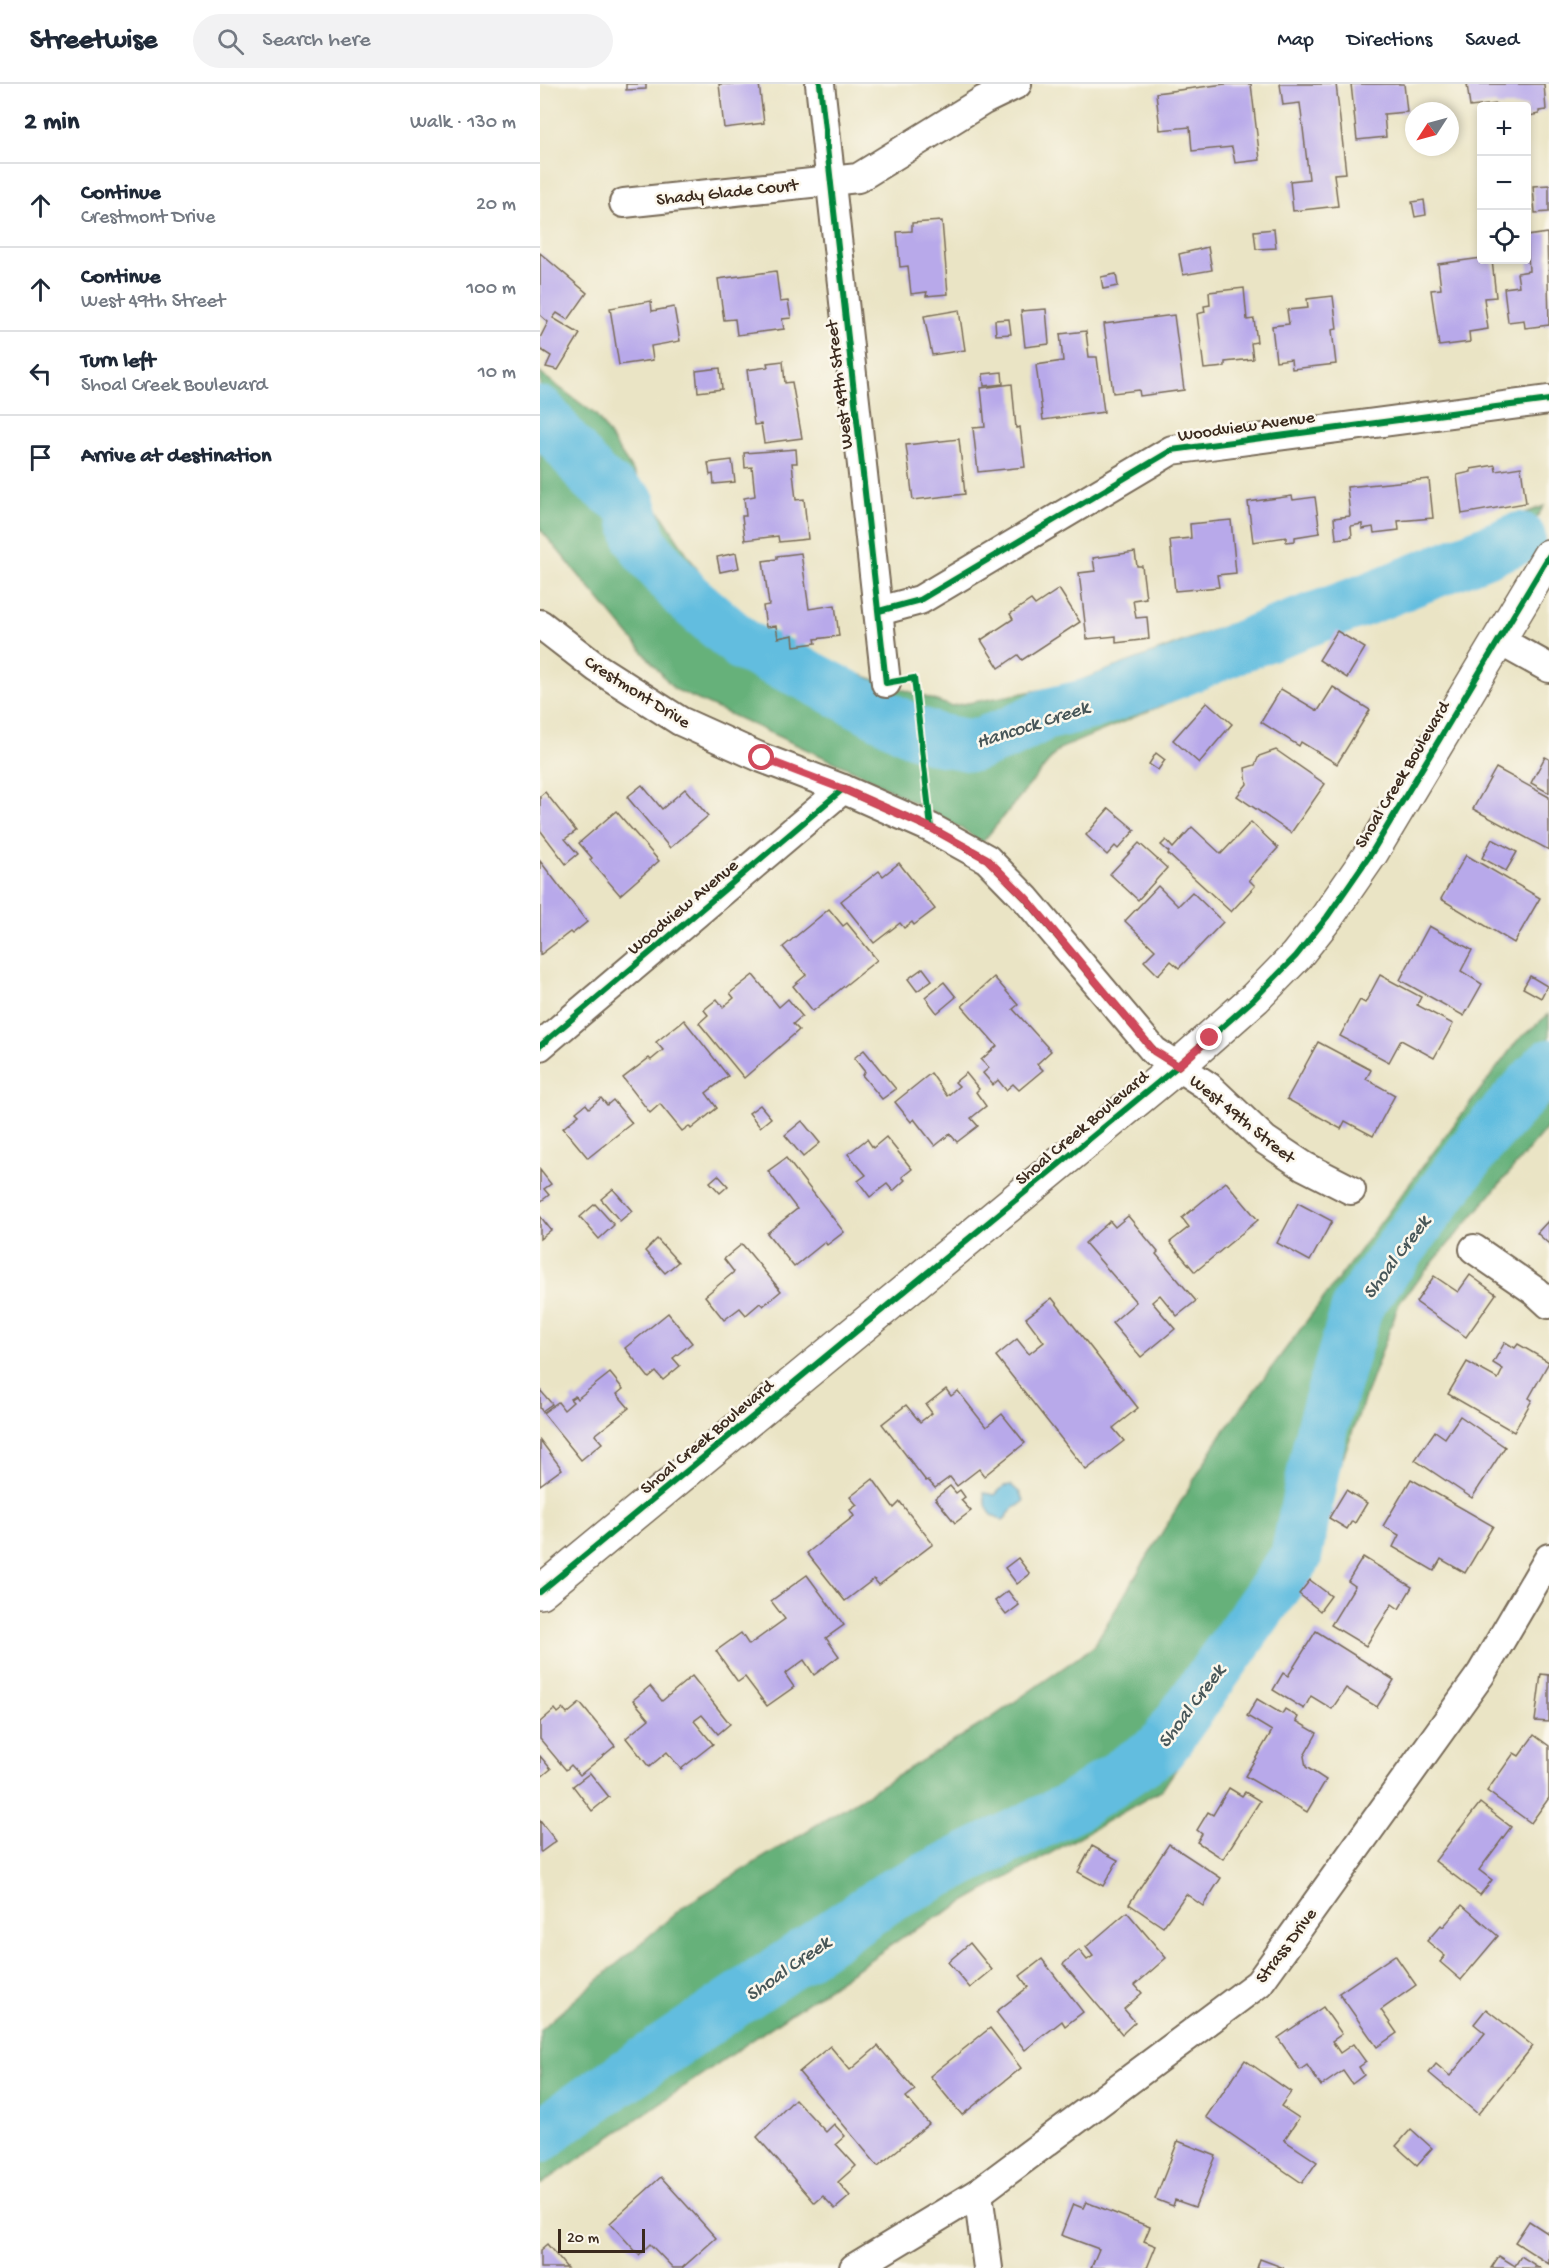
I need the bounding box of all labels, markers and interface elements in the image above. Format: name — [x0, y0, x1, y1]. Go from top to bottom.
search box — [193, 14, 613, 68]
text: Streetwise — [30, 25, 157, 58]
icon: search — [214, 25, 247, 58]
text: Search here — [262, 28, 371, 54]
text: Map — [1277, 29, 1314, 54]
text: Directions — [1347, 29, 1432, 54]
text: Saved — [1465, 29, 1519, 54]
north arrow — [1405, 102, 1459, 156]
map controls — [1477, 102, 1531, 264]
button: + — [1477, 102, 1531, 156]
text: 2 min — [24, 108, 79, 139]
text: Walk · 130 m — [410, 112, 516, 135]
button: − — [1477, 156, 1531, 210]
street label: Shady Glade Court — [655, 175, 801, 211]
text: Continue — [81, 181, 161, 207]
icon: ahead — [24, 189, 57, 222]
text: 20 m — [476, 194, 516, 217]
text: Crestmont Drive — [81, 207, 215, 230]
button: locate — [1477, 210, 1531, 264]
text: Continue — [81, 265, 161, 291]
icon: ahead — [24, 273, 57, 306]
text: 100 m — [466, 278, 516, 301]
text: West 49th Street — [81, 291, 225, 314]
street label: West 49th Street — [822, 317, 859, 450]
text: Turn left — [81, 349, 155, 375]
icon: left — [24, 357, 57, 390]
text: 10 m — [478, 362, 516, 385]
text: Shoal Creek Boulevard — [81, 375, 267, 398]
street label: Woodview Avenue — [1177, 407, 1317, 447]
icon: arrive — [24, 441, 57, 474]
text: Arrive at destination — [81, 444, 271, 470]
street label: Crestmont Drive — [580, 652, 694, 734]
water label: Hancock Creek — [974, 697, 1094, 755]
street label: Shoal Creek Boulevard — [1351, 697, 1456, 853]
route start — [748, 744, 774, 770]
street label: Woodview Avenue — [624, 855, 744, 960]
route end — [1196, 1024, 1222, 1050]
street label: Shoal Creek Boulevard — [1012, 1066, 1155, 1191]
street label: West 49th Street — [1184, 1071, 1300, 1170]
water label: Shoal Creek — [1359, 1210, 1438, 1304]
street label: Shoal Creek Boulevard — [637, 1375, 780, 1500]
water label: Shoal Creek — [1154, 1659, 1233, 1753]
street label: Strass Drive — [1252, 1904, 1323, 1988]
water label: Shoal Creek — [742, 1931, 838, 2007]
scale bar — [558, 2226, 645, 2254]
text: 20 m — [567, 2230, 599, 2249]

